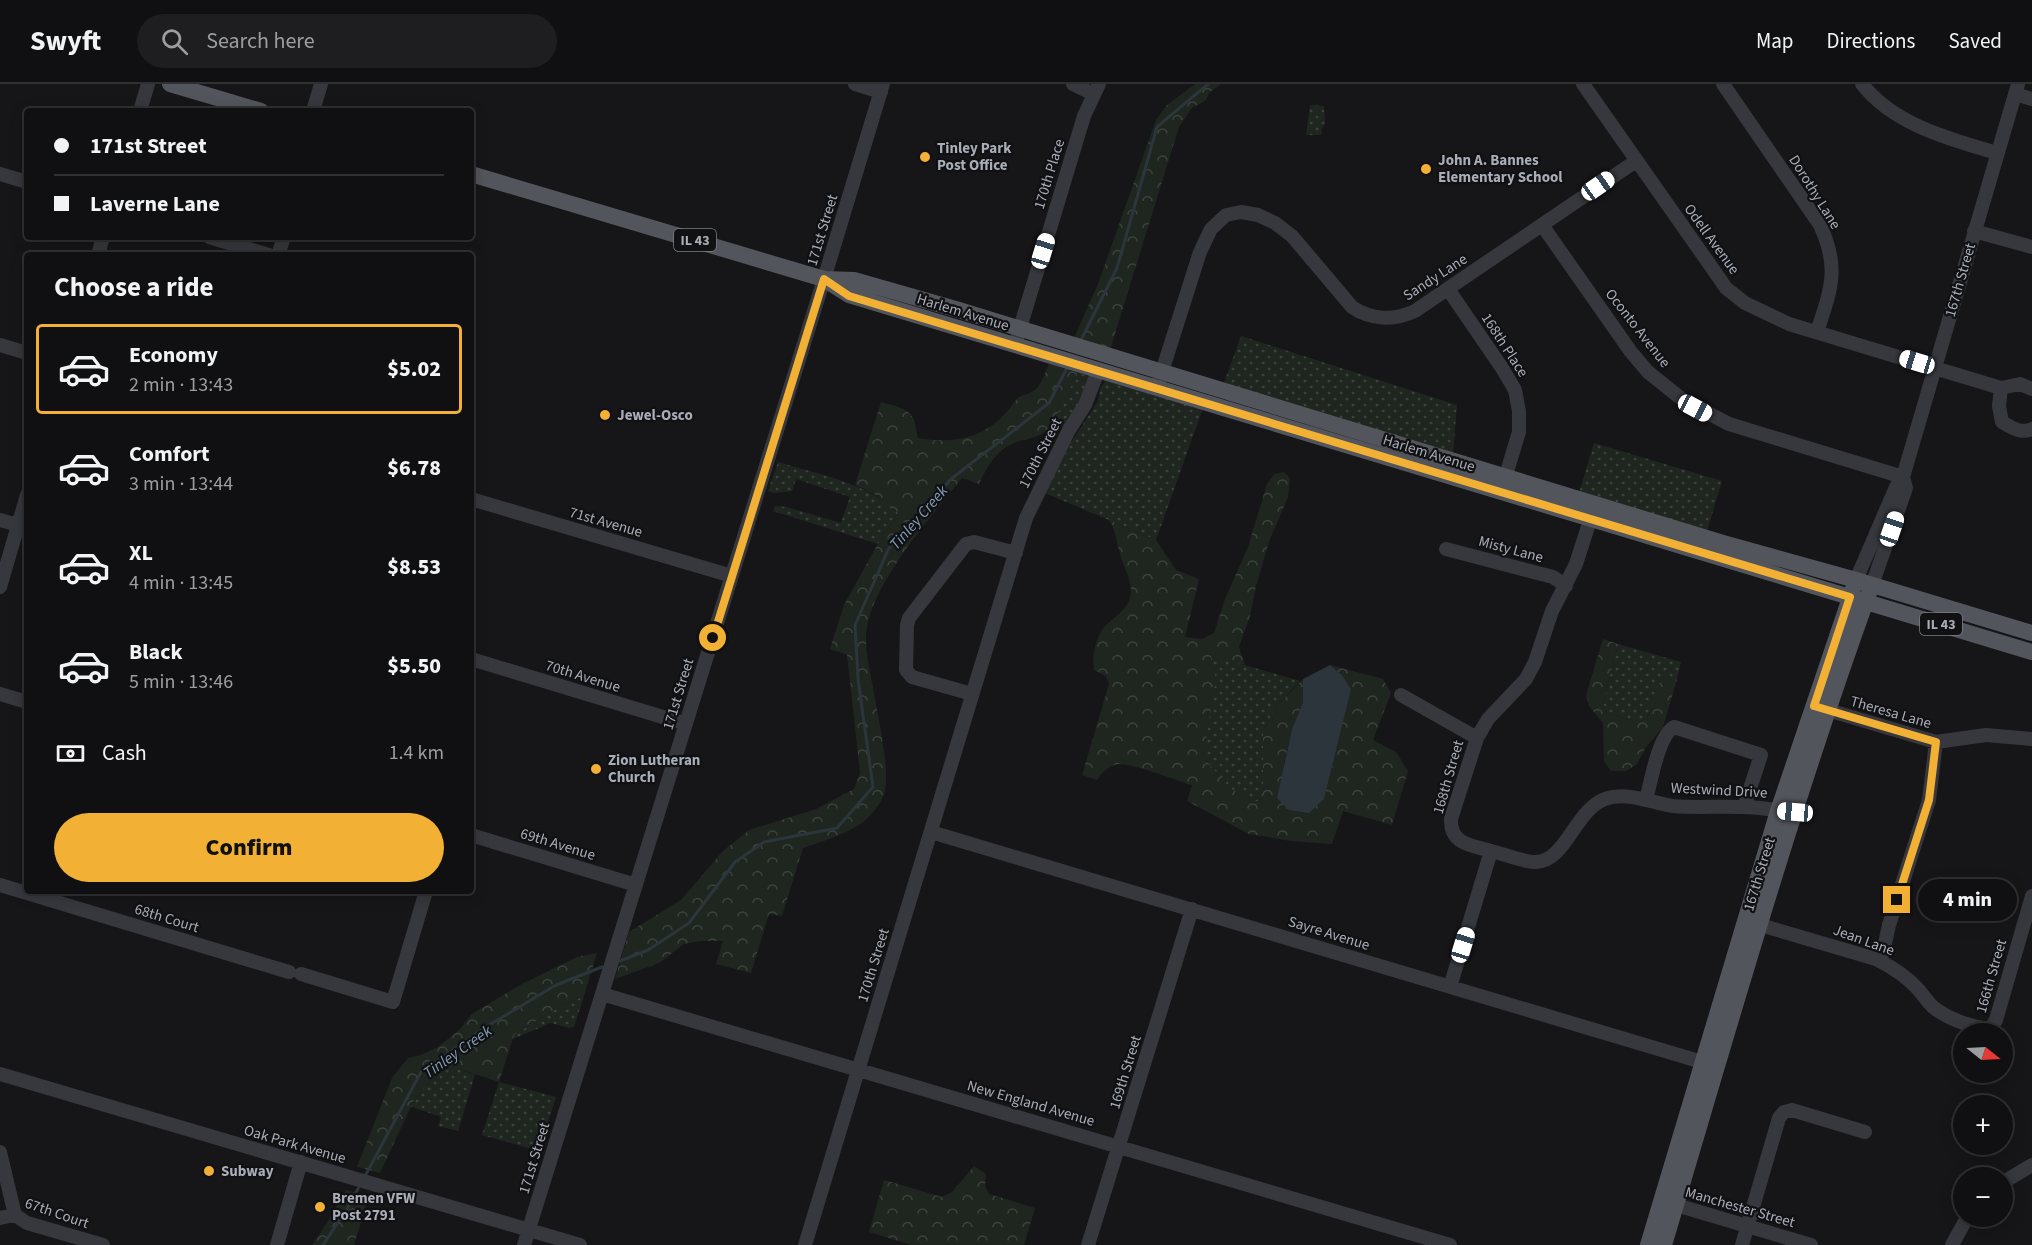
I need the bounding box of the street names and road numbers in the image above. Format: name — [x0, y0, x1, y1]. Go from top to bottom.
street label: 170th Place — [1029, 136, 1070, 212]
street label: Dorothy Lane — [1783, 151, 1846, 233]
street label: 171st Street — [802, 192, 843, 269]
street label: Odell Avenue — [1679, 200, 1744, 279]
road number: IL 43 — [674, 229, 716, 251]
street label: 167th Street — [1940, 241, 1981, 320]
street label: Sandy Lane — [1399, 249, 1471, 306]
street label: Oconto Avenue — [1600, 284, 1675, 372]
street label: Harlem Avenue — [914, 288, 1012, 336]
street label: 168th Place — [1476, 309, 1533, 381]
street label: 170th Street — [1014, 415, 1067, 492]
street label: Harlem Avenue — [1380, 429, 1478, 477]
street label: 71st Avenue — [567, 502, 645, 543]
street label: Misty Lane — [1476, 531, 1546, 568]
road number: IL 43 — [1920, 613, 1962, 635]
street label: 70th Avenue — [543, 655, 623, 698]
street label: 171st Street — [658, 656, 699, 733]
street label: Theresa Lane — [1848, 691, 1934, 734]
street label: 168th Street — [1428, 738, 1469, 817]
street label: Westwind Drive — [1670, 777, 1768, 804]
street label: 69th Avenue — [518, 823, 598, 866]
street label: 167th Street — [1738, 835, 1781, 914]
street label: 68th Court — [132, 899, 202, 938]
street label: Sayre Avenue — [1285, 911, 1372, 956]
street label: Jean Lane — [1830, 920, 1897, 961]
street label: 170th Street — [852, 926, 895, 1005]
street label: 166th Street — [1971, 937, 2012, 1016]
street label: 169th Street — [1104, 1033, 1147, 1112]
street label: New England Avenue — [965, 1075, 1097, 1132]
street label: Oak Park Avenue — [241, 1120, 348, 1169]
street label: 171st Street — [514, 1120, 555, 1197]
street label: Manchester Street — [1683, 1182, 1797, 1233]
street label: 67th Court — [22, 1193, 92, 1234]

